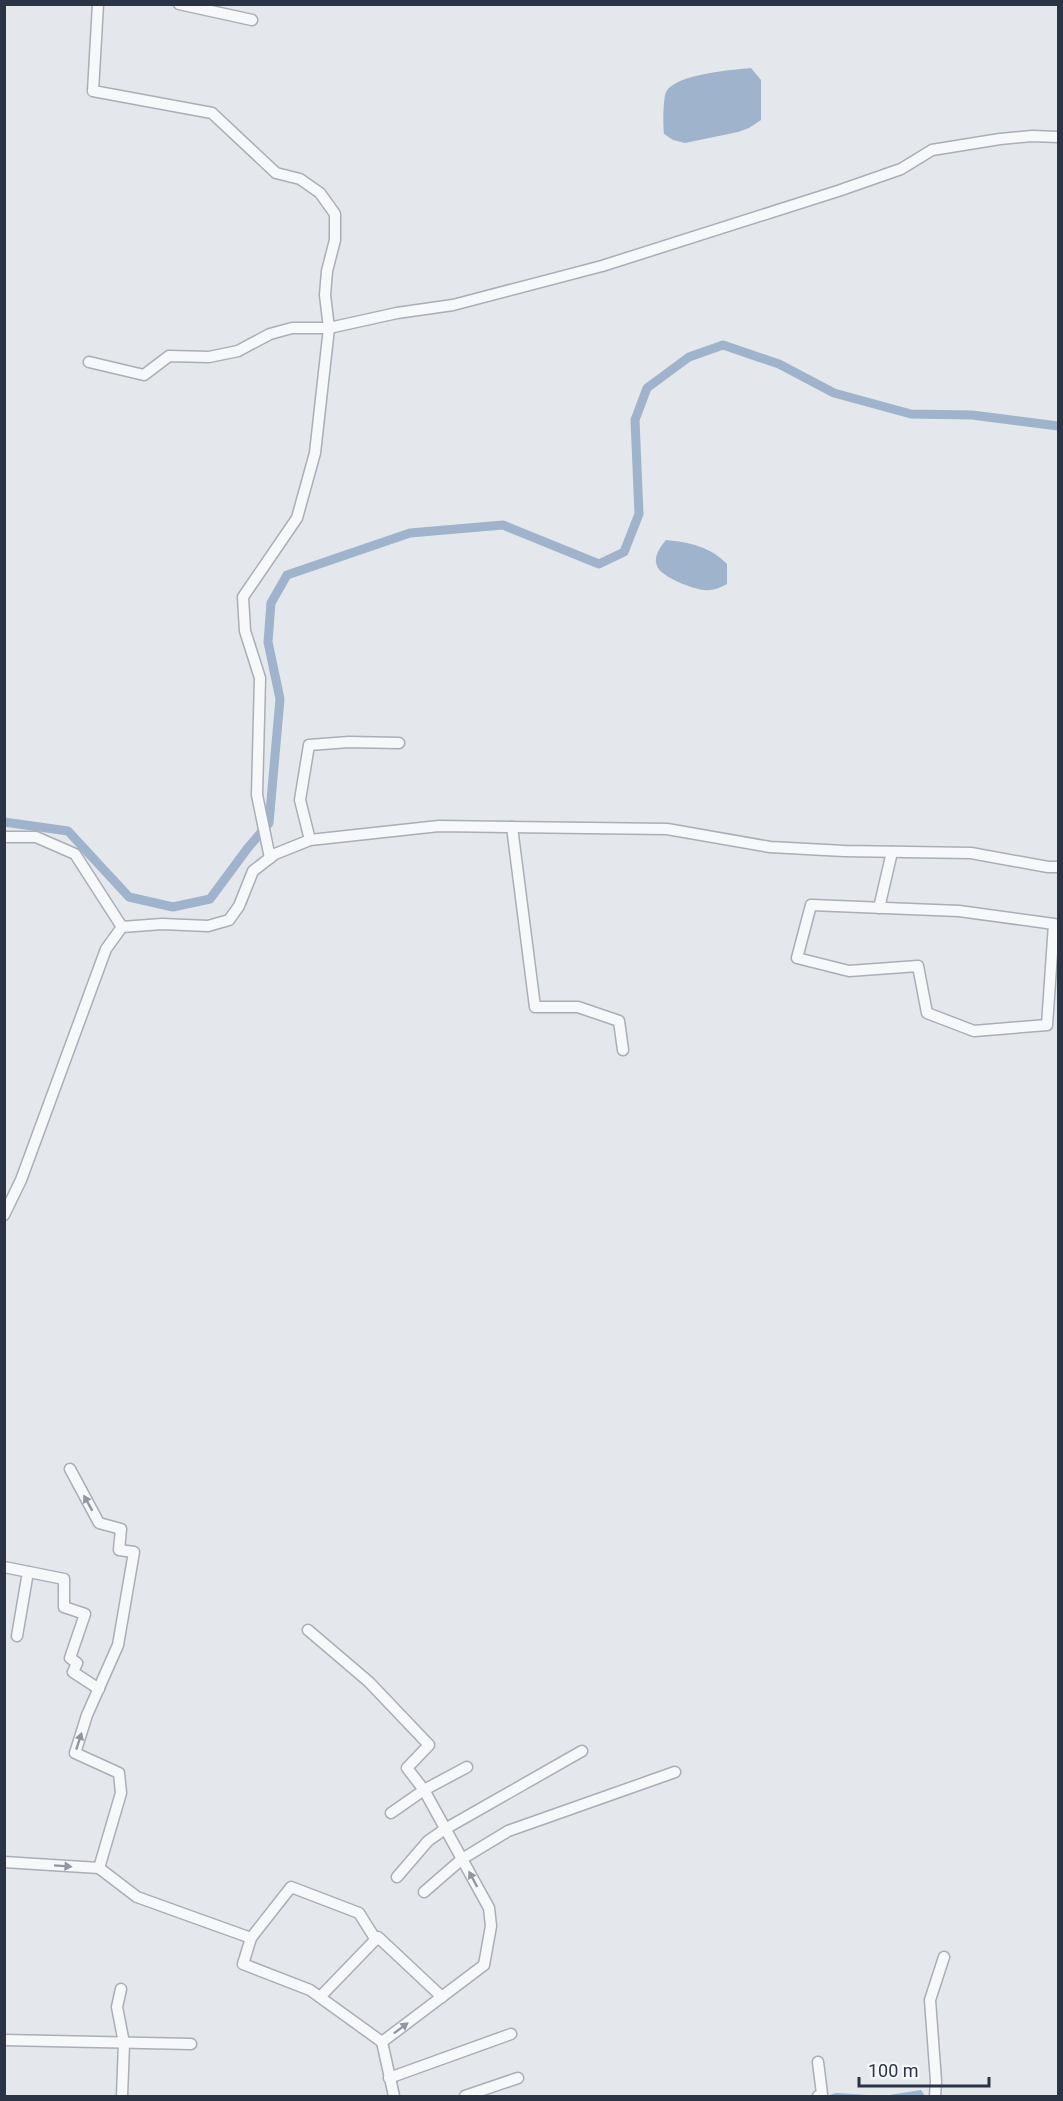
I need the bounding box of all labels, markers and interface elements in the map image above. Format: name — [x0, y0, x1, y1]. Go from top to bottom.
one-way arrow — [83, 1495, 93, 1512]
one-way arrow — [74, 1732, 84, 1750]
one-way arrow — [53, 1861, 72, 1871]
one-way arrow — [468, 1870, 478, 1887]
one-way arrow — [392, 2022, 408, 2034]
scale bar — [859, 2050, 990, 2088]
text: 100 m — [868, 2060, 919, 2081]

